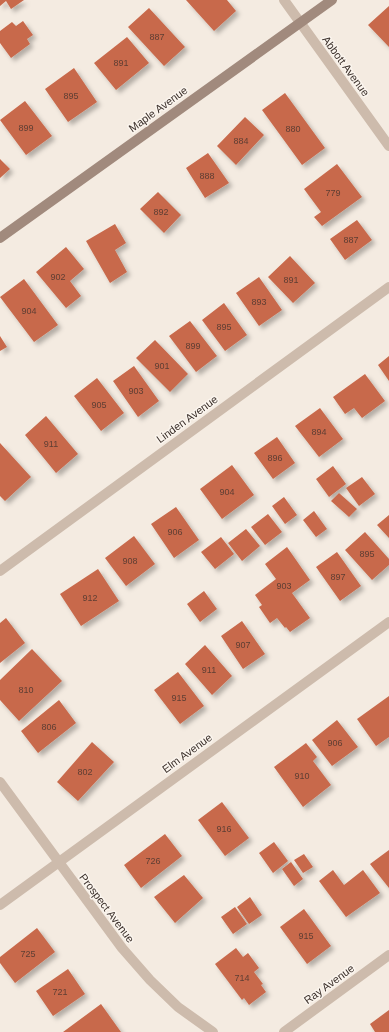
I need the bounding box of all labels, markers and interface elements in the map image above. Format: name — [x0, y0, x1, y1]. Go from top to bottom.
house number: 887 — [149, 32, 165, 42]
street label: Abbott Avenue — [320, 34, 372, 98]
house number: 891 — [113, 58, 129, 68]
street label: Maple Avenue — [126, 84, 190, 134]
house number: 895 — [63, 91, 79, 101]
house number: 899 — [18, 123, 34, 133]
house number: 880 — [285, 124, 301, 134]
house number: 884 — [233, 136, 249, 146]
house number: 888 — [199, 171, 215, 181]
house number: 779 — [325, 188, 341, 198]
house number: 892 — [153, 207, 169, 217]
house number: 887 — [343, 235, 359, 245]
house number: 902 — [50, 272, 66, 282]
house number: 891 — [283, 275, 299, 285]
house number: 893 — [251, 297, 267, 307]
house number: 904 — [21, 306, 37, 316]
house number: 895 — [216, 322, 232, 332]
house number: 899 — [185, 341, 201, 351]
house number: 901 — [154, 361, 170, 371]
house number: 903 — [128, 386, 144, 396]
street label: Linden Avenue — [154, 393, 220, 445]
house number: 905 — [91, 400, 107, 410]
house number: 894 — [311, 427, 327, 437]
house number: 911 — [44, 439, 58, 449]
house number: 896 — [267, 453, 283, 463]
house number: 904 — [219, 487, 235, 497]
house number: 906 — [167, 527, 183, 537]
house number: 895 — [359, 549, 375, 559]
house number: 908 — [122, 556, 138, 566]
house number: 897 — [330, 572, 346, 582]
house number: 903 — [276, 581, 292, 591]
house number: 912 — [82, 593, 98, 603]
house number: 907 — [235, 640, 251, 650]
house number: 911 — [202, 665, 216, 675]
house number: 810 — [18, 685, 34, 695]
house number: 915 — [171, 693, 187, 703]
house number: 806 — [41, 722, 57, 732]
street label: Elm Avenue — [160, 731, 214, 775]
house number: 906 — [327, 738, 343, 748]
house number: 802 — [77, 767, 93, 777]
house number: 910 — [294, 771, 310, 781]
house number: 916 — [216, 824, 232, 834]
house number: 726 — [145, 856, 161, 866]
street label: Prospect Avenue — [77, 871, 137, 945]
house number: 915 — [298, 931, 314, 941]
house number: 725 — [20, 949, 36, 959]
street label: Ray Avenue — [302, 962, 356, 1006]
house number: 714 — [234, 973, 250, 983]
house number: 721 — [52, 987, 68, 997]

